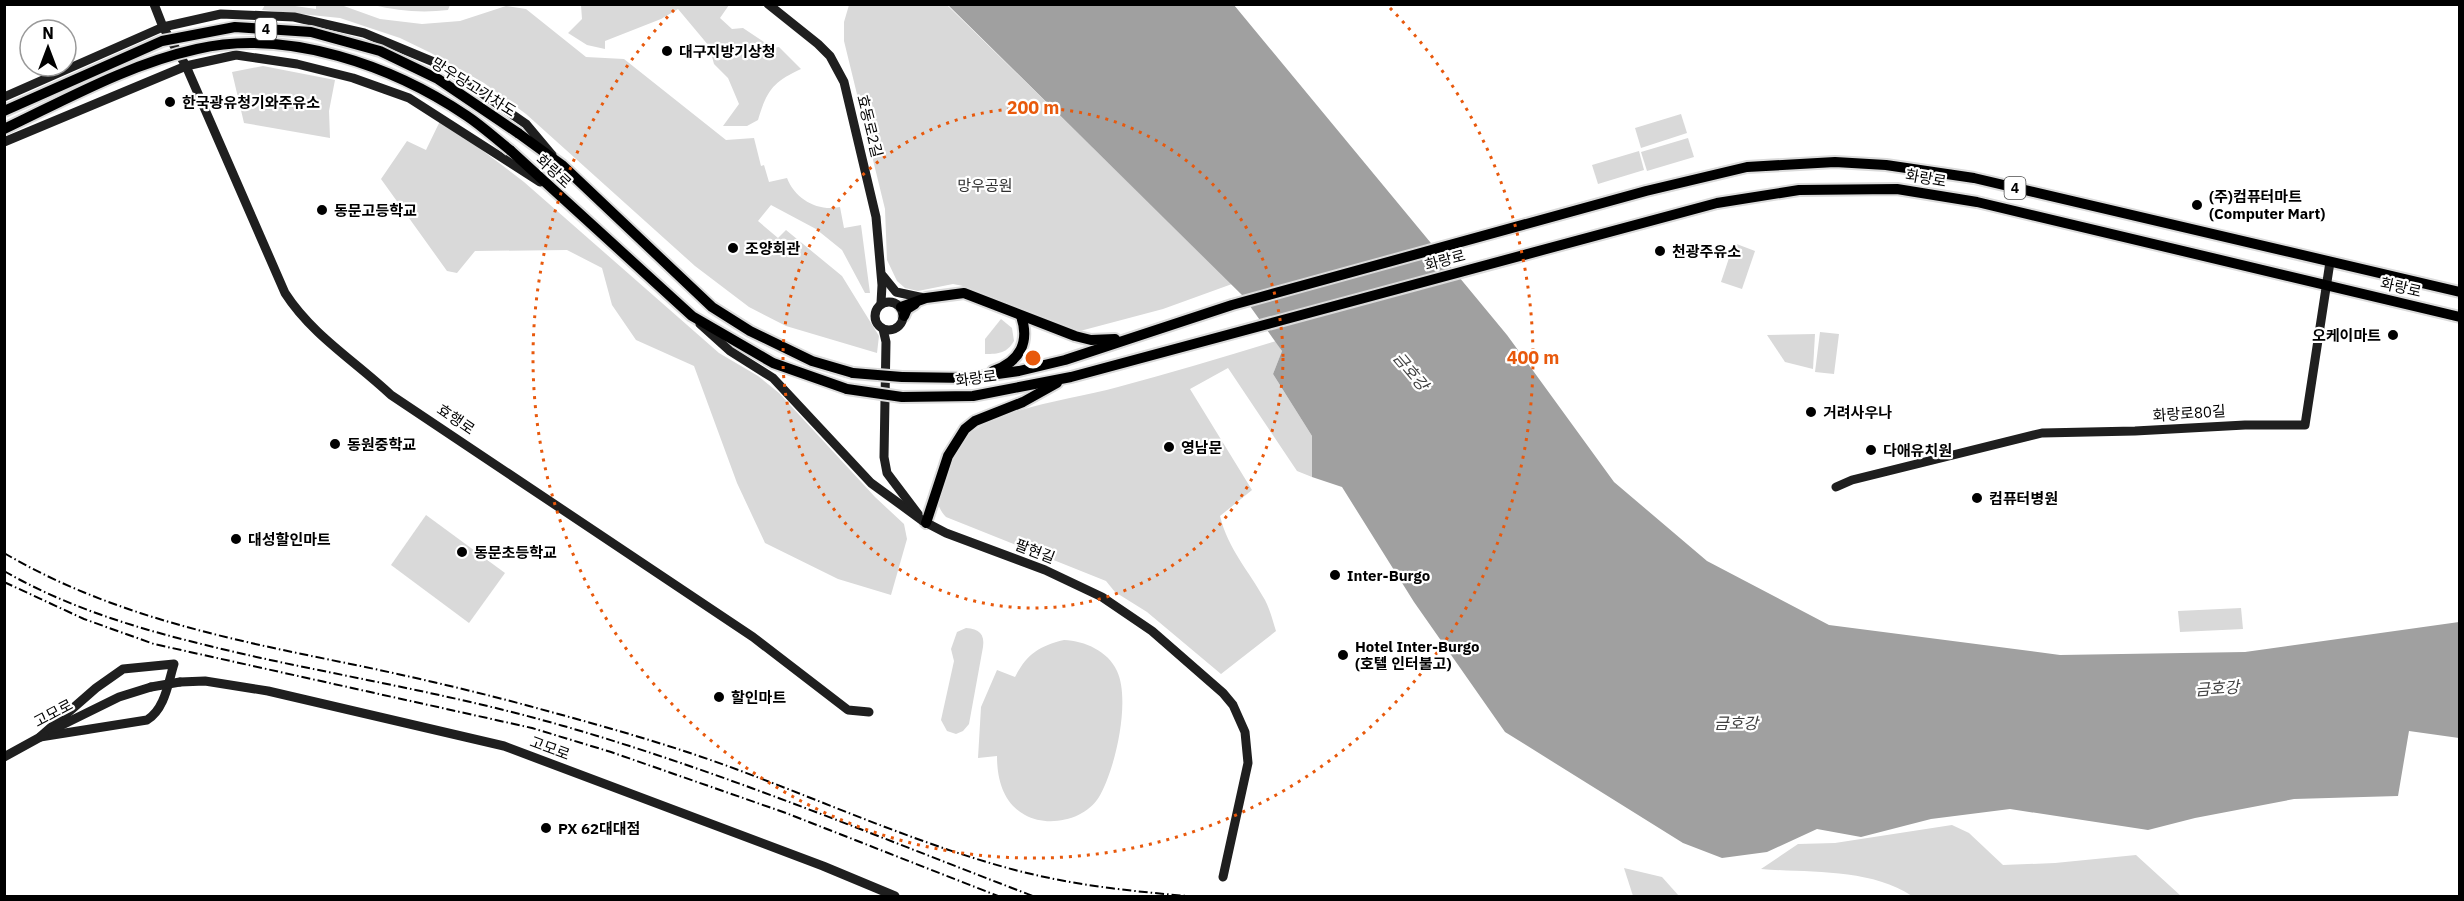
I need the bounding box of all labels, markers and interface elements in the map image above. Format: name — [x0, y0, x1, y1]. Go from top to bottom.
north arrow — [18, 18, 78, 78]
road number: 4 — [256, 18, 276, 40]
text: N — [42, 23, 54, 43]
place label: 대구지방기상청 — [679, 42, 776, 61]
marker: 대구지방기상청 — [660, 44, 674, 58]
street label: 망우당고가차도 — [428, 53, 520, 121]
place label: 한국광유청기와주유소 — [182, 93, 320, 112]
street label: 효동로2길 — [853, 93, 887, 159]
marker: 한국광유청기와주유소 — [163, 95, 177, 109]
text: 200 m — [1007, 96, 1059, 119]
street label: 화랑로 — [532, 150, 576, 192]
street label: 화랑로 — [1904, 165, 1948, 191]
park label: 망우공원 — [957, 176, 1013, 195]
road number: 4 — [2004, 177, 2026, 199]
place label: (주)컴퓨터마트 (Computer Mart) — [2209, 187, 2325, 223]
marker: (주)컴퓨터마트 (Computer Mart) — [2190, 198, 2204, 212]
place label: 동문고등학교 — [334, 201, 417, 220]
marker: 동문고등학교 — [315, 203, 329, 217]
place label: 조양회관 — [745, 239, 800, 258]
marker: 조양회관 — [726, 241, 740, 255]
place label: 천광주유소 — [1672, 242, 1741, 261]
marker: 천광주유소 — [1653, 244, 1667, 258]
street label: 화랑로 — [1423, 245, 1467, 275]
street label: 화랑로 — [2379, 273, 2423, 301]
place label: 오케이마트 — [2312, 326, 2381, 345]
marker: 오케이마트 — [2386, 328, 2400, 342]
text: 400 m — [1507, 346, 1559, 369]
centre of rings — [1023, 348, 1043, 368]
water label: 금호강 — [1389, 348, 1434, 396]
street label: 화랑로 — [954, 366, 998, 390]
street label: 효행로 — [434, 400, 478, 438]
street label: 화랑로80길 — [2152, 401, 2226, 425]
place label: 거려사우나 — [1823, 403, 1892, 422]
marker: 거려사우나 — [1804, 405, 1818, 419]
place label: 동원중학교 — [347, 435, 416, 454]
marker: 동원중학교 — [328, 437, 342, 451]
place label: 영남문 — [1181, 438, 1223, 457]
marker: 영남문 — [1162, 440, 1176, 454]
place label: 다애유치원 — [1883, 441, 1952, 460]
marker: 다애유치원 — [1864, 443, 1878, 457]
place label: 컴퓨터병원 — [1989, 489, 2058, 508]
marker: 컴퓨터병원 — [1970, 491, 1984, 505]
place label: 대성할인마트 — [248, 530, 331, 549]
marker: 대성할인마트 — [229, 532, 243, 546]
street label: 팔현길 — [1012, 535, 1058, 567]
place label: 동문초등학교 — [474, 543, 557, 562]
marker: 동문초등학교 — [455, 545, 469, 559]
place label: Inter-Burgo — [1347, 566, 1430, 585]
marker: Inter-Burgo — [1328, 568, 1342, 582]
place label: Hotel Inter-Burgo (호텔 인터불고) — [1355, 637, 1480, 673]
marker: Hotel Inter-Burgo (호텔 인터불고) — [1336, 648, 1350, 662]
water label: 금호강 — [2194, 676, 2242, 700]
place label: 할인마트 — [731, 688, 786, 707]
marker: 할인마트 — [712, 690, 726, 704]
street label: 고모로 — [30, 695, 76, 731]
water label: 금호강 — [1714, 713, 1760, 733]
street label: 고모로 — [527, 732, 573, 764]
place label: PX 62대대점 — [558, 819, 640, 838]
marker: PX 62대대점 — [539, 821, 553, 835]

